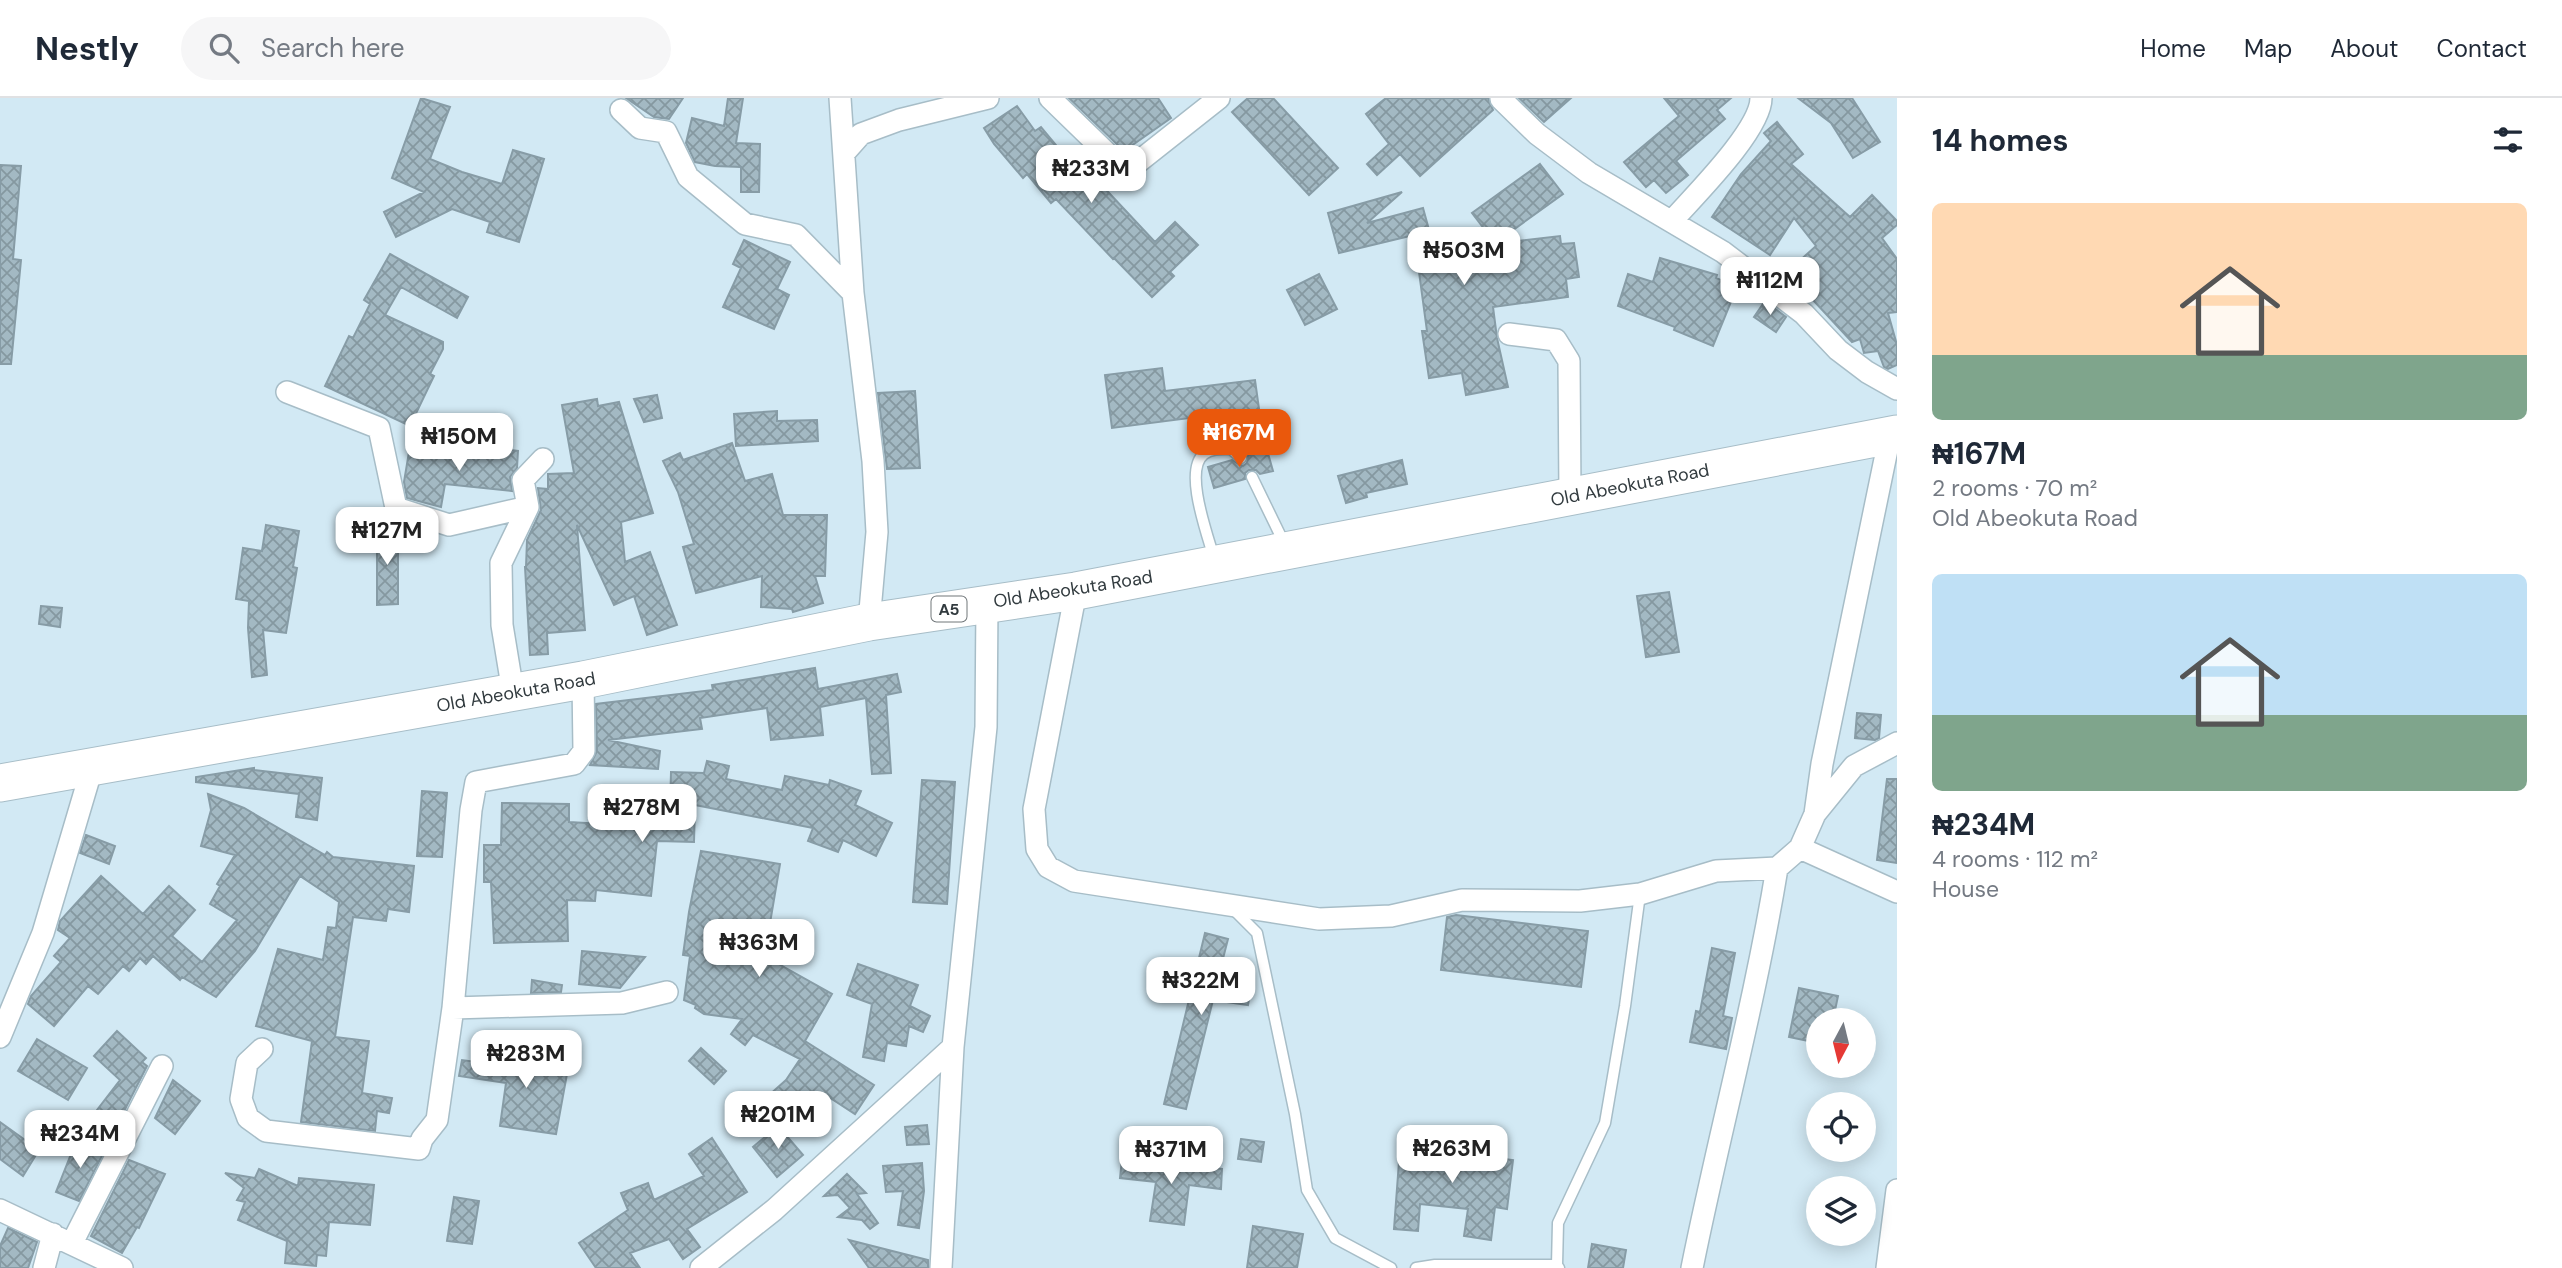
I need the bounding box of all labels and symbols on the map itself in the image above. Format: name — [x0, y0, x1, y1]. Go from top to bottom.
pin: ₦233M — [1042, 146, 1140, 205]
pin: ₦503M — [1415, 228, 1513, 287]
pin: ₦112M — [1721, 258, 1819, 317]
pin: ₦167M — [1190, 410, 1288, 469]
pin: ₦150M — [410, 414, 508, 473]
street label: Old Abeokuta Road — [1549, 458, 1711, 512]
pin: ₦127M — [338, 508, 436, 567]
street label: Old Abeokuta Road — [992, 565, 1154, 613]
road number: A5 — [932, 596, 967, 622]
street label: Old Abeokuta Road — [435, 666, 597, 718]
pin: ₦278M — [593, 784, 691, 844]
pin: ₦363M — [710, 920, 808, 979]
pin: ₦322M — [1152, 958, 1250, 1017]
north arrow — [1806, 1008, 1876, 1078]
pin: ₦283M — [477, 1030, 575, 1090]
pin: ₦201M — [729, 1091, 827, 1151]
pin: ₦234M — [31, 1110, 129, 1170]
pin: ₦371M — [1122, 1126, 1220, 1186]
pin: ₦263M — [1403, 1126, 1501, 1185]

